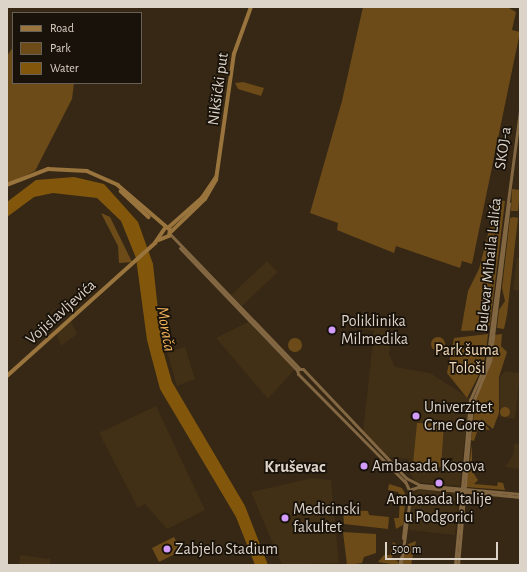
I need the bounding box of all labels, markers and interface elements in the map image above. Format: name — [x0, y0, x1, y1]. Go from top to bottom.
legend — [12, 12, 142, 84]
text: Road — [50, 22, 74, 34]
text: Park — [50, 42, 71, 54]
street label: Nikšićki put — [203, 51, 233, 127]
text: Water — [50, 62, 79, 74]
street label: SKOJ-a — [491, 125, 515, 171]
street label: Bulevar Mihaila Lalića — [472, 197, 506, 333]
street label: Vojislavljevića — [22, 276, 100, 348]
water label: Morača — [152, 305, 180, 353]
place label: Poliklinika Milmedika — [341, 311, 408, 349]
marker: Poliklinika Milmedika — [326, 324, 338, 336]
park label: Park šuma Tološi — [435, 340, 499, 378]
place label: Univerzitet Crne Gore — [424, 397, 493, 435]
marker: Univerzitet Crne Gore — [411, 411, 421, 421]
place label: Ambasada Kosova — [372, 456, 485, 476]
district label: Kruševac — [264, 457, 326, 477]
marker: Ambasada Kosova — [359, 461, 369, 471]
marker: Ambasada Italije u Podgorici — [434, 478, 444, 488]
place label: Ambasada Italije u Podgorici — [386, 489, 492, 527]
place label: Medicinski fakultet — [293, 499, 360, 537]
marker: Medicinski fakultet — [280, 513, 290, 523]
scale bar — [387, 534, 500, 560]
place label: Zabjelo Stadium — [175, 539, 278, 559]
text: 500 m — [392, 543, 421, 555]
marker: Zabjelo Stadium — [162, 544, 172, 554]

